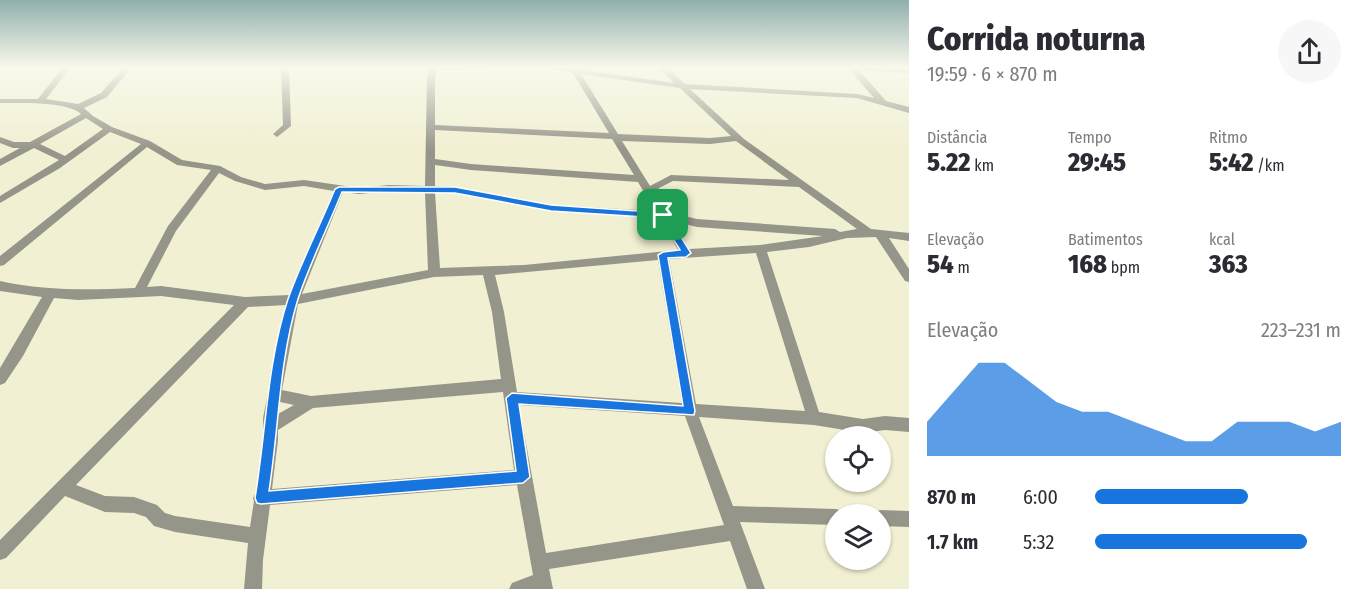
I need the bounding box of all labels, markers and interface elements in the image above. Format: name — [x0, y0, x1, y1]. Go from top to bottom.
text: Corrida noturna — [927, 19, 1145, 59]
button: share — [1278, 20, 1341, 83]
text: 19:59 · 6 × 870 m — [927, 62, 1058, 86]
text: Distância — [927, 128, 987, 147]
text: Tempo — [1068, 128, 1112, 147]
text: Ritmo — [1209, 128, 1248, 147]
text: 5.22 — [927, 147, 970, 178]
text: 29:45 — [1068, 147, 1126, 178]
text: 5:42 — [1209, 147, 1254, 178]
text: km — [970, 156, 994, 175]
text: /km — [1254, 156, 1285, 175]
pin — [637, 189, 688, 240]
icon: arrive — [646, 198, 679, 231]
text: Elevação — [927, 230, 984, 249]
text: Batimentos — [1068, 230, 1143, 249]
text: kcal — [1209, 230, 1235, 249]
text: 54 — [927, 249, 954, 280]
text: 168 — [1068, 249, 1107, 280]
text: 363 — [1209, 249, 1248, 280]
text: m — [954, 258, 970, 277]
text: bpm — [1107, 258, 1140, 277]
text: Elevação — [927, 318, 998, 342]
text: 223–231 m — [1261, 318, 1341, 342]
map controls — [825, 426, 891, 570]
button: locate — [825, 426, 891, 492]
text: 870 m — [927, 485, 976, 509]
text: 6:00 — [1023, 485, 1058, 509]
button: layers — [825, 504, 891, 570]
text: 1.7 km — [927, 530, 978, 554]
text: 5:32 — [1023, 530, 1054, 554]

